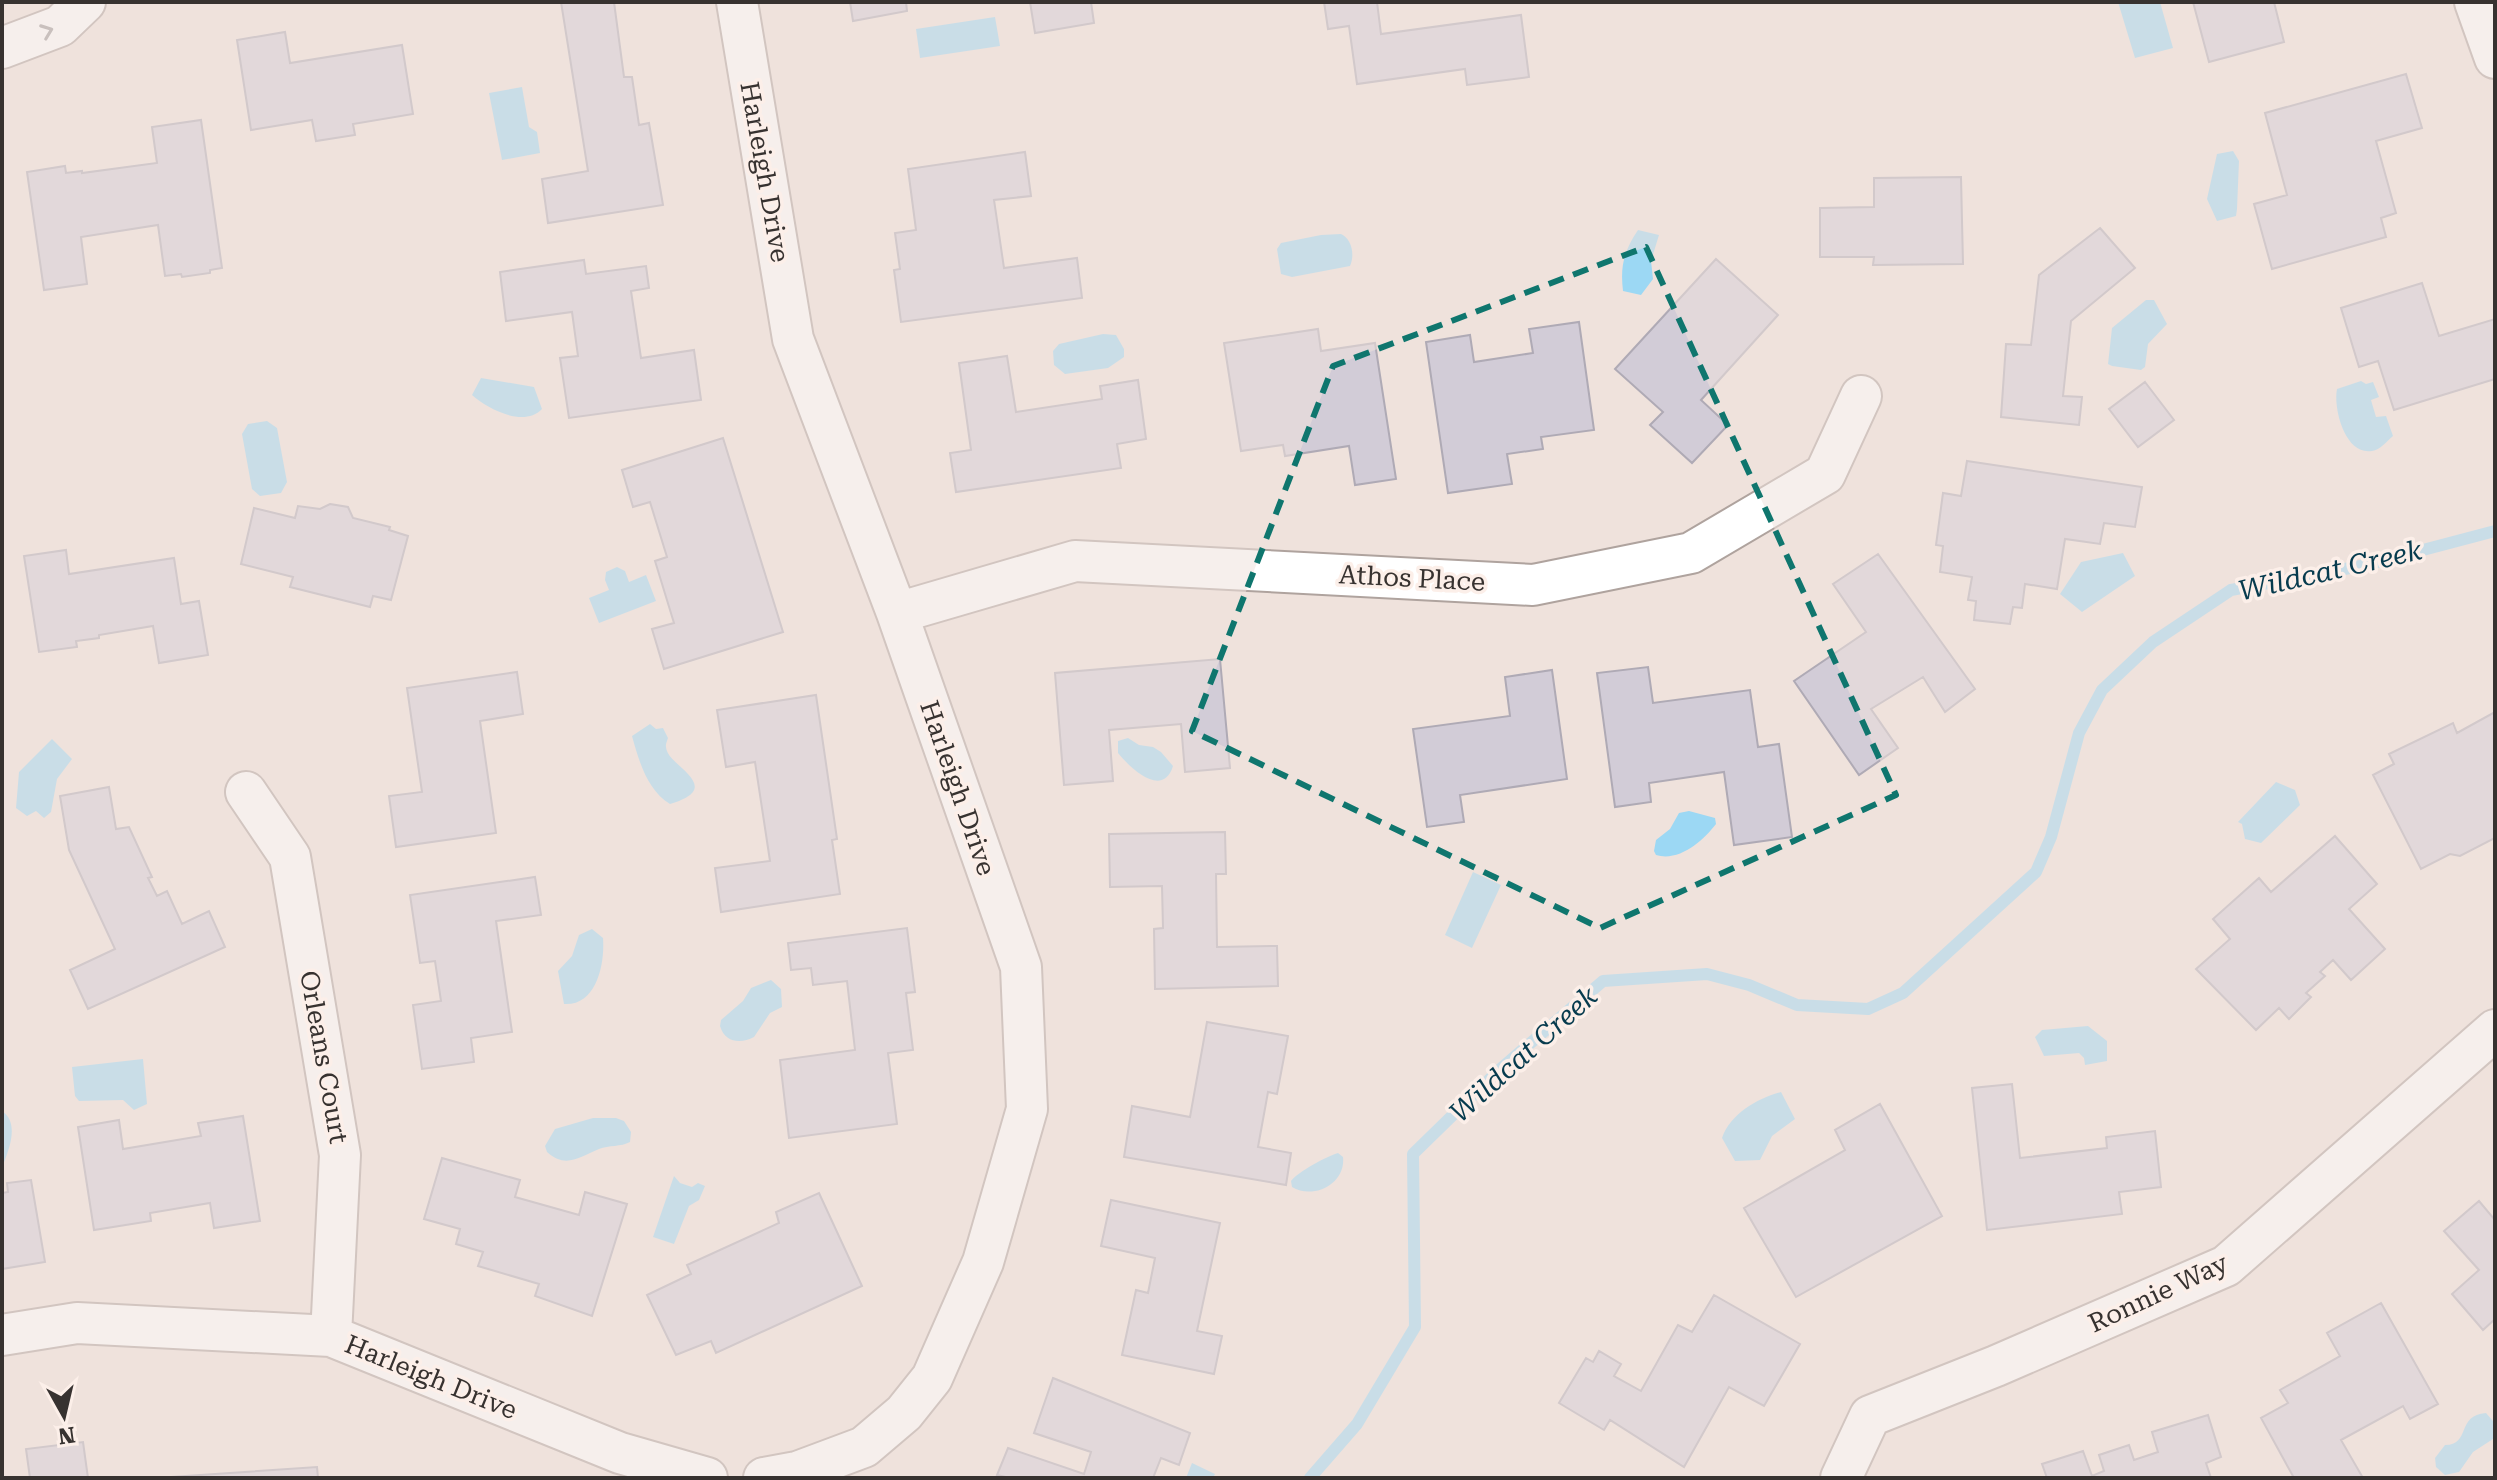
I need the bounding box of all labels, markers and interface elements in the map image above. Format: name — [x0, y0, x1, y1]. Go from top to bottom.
one-way arrow — [39, 24, 53, 41]
street label: Harleigh Drive — [734, 79, 796, 265]
water label: Wildcat Creek — [2235, 533, 2426, 608]
street label: Athos Place — [1338, 559, 1486, 597]
street label: Harleigh Drive — [914, 697, 1002, 879]
street label: Orleans Court — [294, 968, 354, 1146]
water label: Wildcat Creek — [1443, 979, 1605, 1129]
street label: Ronnie Way — [2083, 1247, 2233, 1338]
street label: Harleigh Drive — [341, 1329, 521, 1425]
north arrow — [24, 1376, 104, 1456]
text: N — [57, 1422, 77, 1449]

